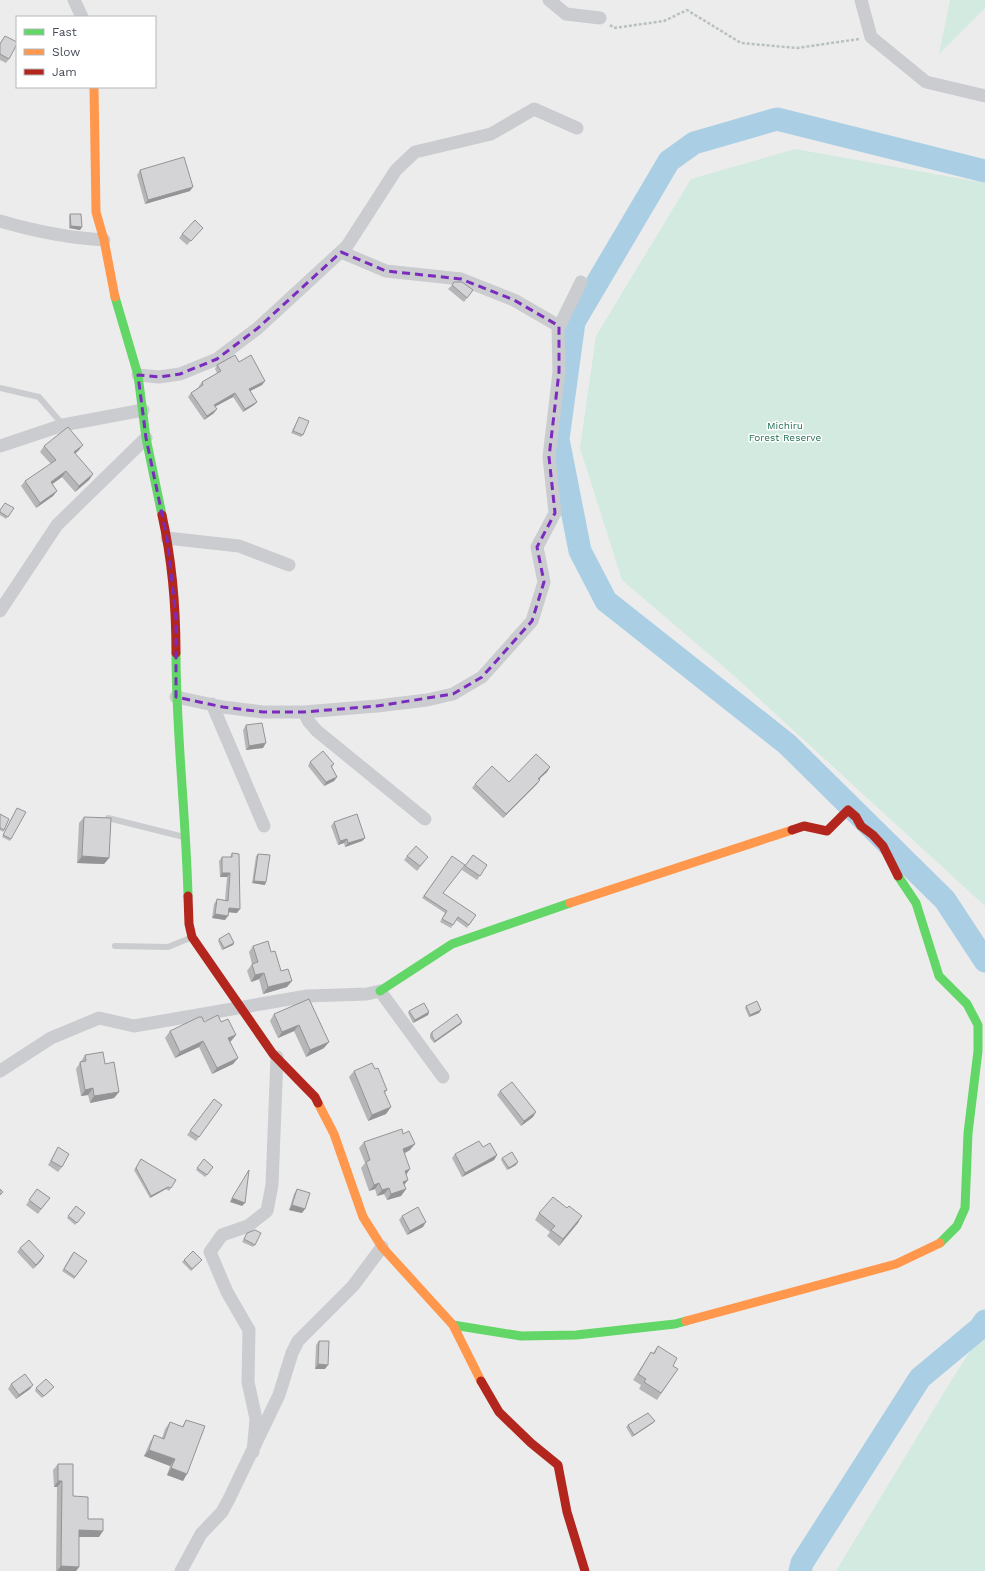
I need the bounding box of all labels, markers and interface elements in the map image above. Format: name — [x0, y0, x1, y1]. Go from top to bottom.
legend — [16, 16, 156, 88]
text: Fast — [52, 25, 77, 39]
text: Slow — [52, 45, 80, 59]
text: Jam — [52, 65, 77, 79]
park label: Michiru Forest Reserve — [749, 420, 821, 443]

